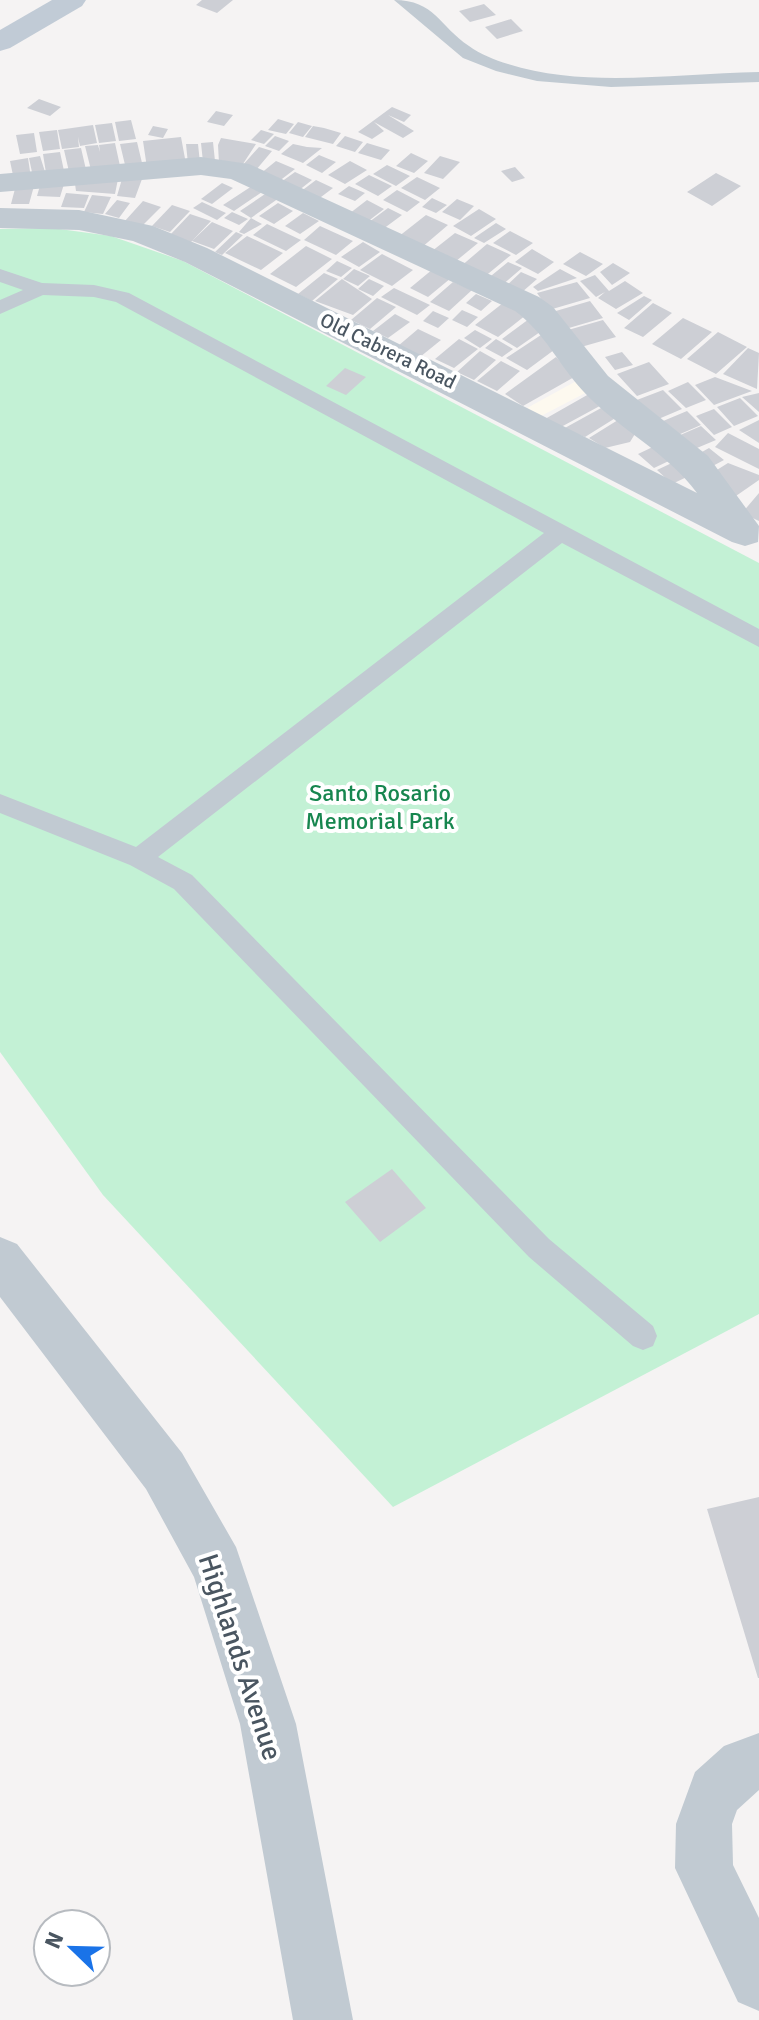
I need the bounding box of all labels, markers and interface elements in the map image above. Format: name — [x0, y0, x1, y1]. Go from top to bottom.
street label: Old Cabrera Road — [316, 307, 460, 395]
park label: Santo Rosario Memorial Park — [305, 778, 455, 836]
street label: Highlands Avenue — [191, 1549, 289, 1765]
north arrow — [32, 1908, 112, 1988]
text: N — [39, 1928, 69, 1953]

